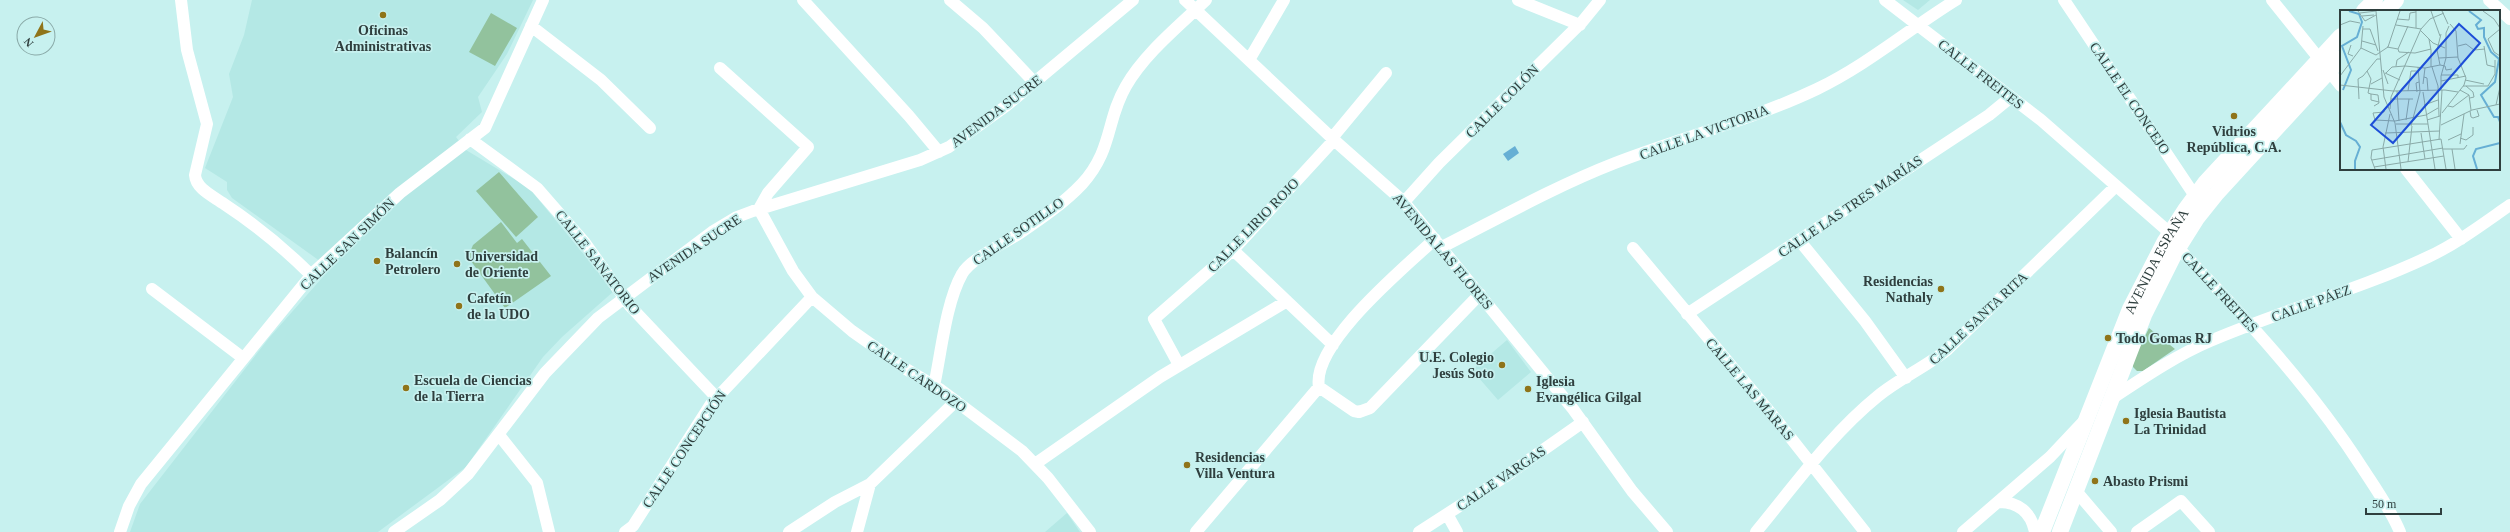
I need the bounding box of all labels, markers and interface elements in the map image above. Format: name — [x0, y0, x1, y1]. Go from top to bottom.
marker: Oficinas Administrativas — [378, 10, 388, 20]
inset map — [2340, 10, 2500, 170]
north arrow — [16, 16, 56, 56]
place label: Oficinas Administrativas — [335, 23, 432, 54]
text: N — [21, 36, 36, 49]
street label: CALLE FREITES — [1935, 37, 2026, 112]
street label: CALLE EL CONCEJO — [2087, 39, 2173, 157]
street label: CALLE COLÓN — [1462, 61, 1542, 141]
street label: AVENIDA SUCRE — [948, 72, 1045, 150]
street label: CALLE LA VICTORIA — [1638, 102, 1772, 163]
marker: Vidrios República, C.A. — [2229, 111, 2239, 121]
place label: Vidrios República, C.A. — [2187, 124, 2281, 155]
street label: CALLE LAS TRES MARÍAS — [1775, 152, 1925, 260]
street label: CALLE LIRIO ROJO — [1205, 175, 1302, 275]
street label: AVENIDA LAS FLORES — [1390, 190, 1496, 312]
street label: CALLE SAN SIMÓN — [296, 195, 398, 293]
street label: CALLE SOTILLO — [970, 195, 1066, 268]
street label: AVENIDA ESPAÑA — [2122, 206, 2192, 316]
street label: CALLE SANATORIO — [552, 207, 643, 317]
street label: AVENIDA SUCRE — [645, 211, 744, 285]
place label: Balancín Petrolero — [385, 246, 440, 277]
place label: Universidad de Oriente — [465, 249, 538, 280]
street label: CALLE FREITES — [2179, 249, 2261, 335]
marker: Balancín Petrolero — [372, 256, 382, 266]
marker: Universidad de Oriente — [452, 259, 462, 269]
street label: CALLE SANTA RITA — [1926, 268, 2031, 368]
place label: Residencias Nathaly — [1863, 274, 1934, 305]
street label: CALLE PÁEZ — [2269, 281, 2353, 325]
marker: Residencias Nathaly — [1936, 284, 1946, 294]
place label: Cafetín de la UDO — [467, 291, 530, 322]
marker: Cafetín de la UDO — [454, 301, 464, 311]
place label: Todo Gomas RJ — [2116, 331, 2212, 346]
marker: Todo Gomas RJ — [2103, 333, 2113, 343]
street label: CALLE LAS MARAS — [1703, 335, 1797, 443]
street label: CALLE CARDOZO — [864, 338, 969, 415]
place label: U.E. Colegio Jesús Soto — [1419, 350, 1494, 381]
marker: U.E. Colegio Jesús Soto — [1497, 360, 1507, 370]
place label: Escuela de Ciencias de la Tierra — [414, 373, 532, 404]
place label: Iglesia Evangélica Gilgal — [1536, 374, 1642, 405]
marker: Escuela de Ciencias de la Tierra — [401, 383, 411, 393]
marker: Iglesia Evangélica Gilgal — [1523, 384, 1533, 394]
street label: CALLE CONCEPCIÓN — [639, 387, 729, 511]
place label: Iglesia Bautista La Trinidad — [2134, 406, 2226, 437]
marker: Iglesia Bautista La Trinidad — [2121, 416, 2131, 426]
street label: CALLE VARGAS — [1454, 443, 1549, 514]
place label: Residencias Villa Ventura — [1195, 450, 1275, 481]
marker: Residencias Villa Ventura — [1182, 460, 1192, 470]
place label: Abasto Prismi — [2103, 474, 2188, 489]
marker: Abasto Prismi — [2090, 476, 2100, 486]
scale bar — [2366, 490, 2441, 516]
text: 50 m — [2372, 497, 2397, 511]

